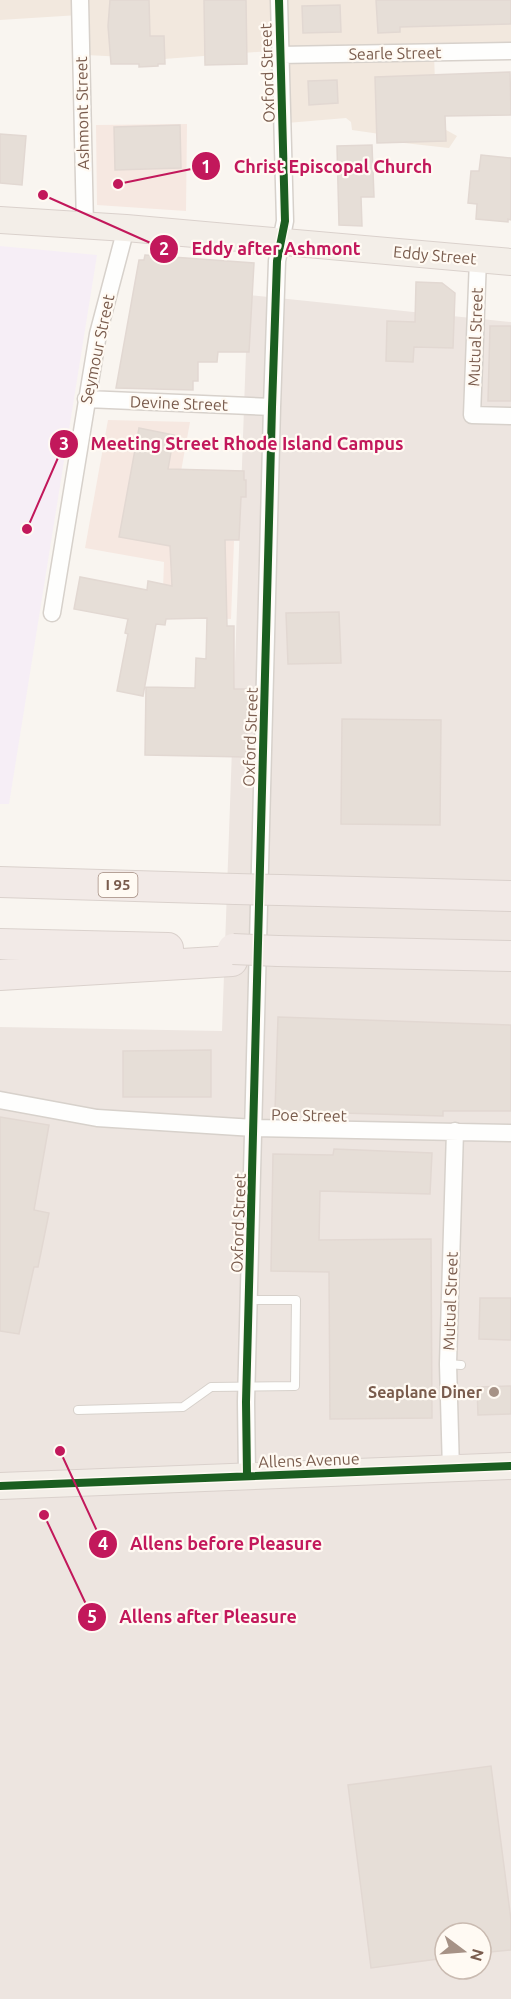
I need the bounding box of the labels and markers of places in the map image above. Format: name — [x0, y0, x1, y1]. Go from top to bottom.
callout: Christ Episcopal Church — [191, 148, 444, 184]
callout: Eddy after Ashmont — [149, 231, 372, 267]
callout: Meeting Street Rhode Island Campus — [49, 426, 416, 462]
place label: Seaplane Diner — [368, 1383, 482, 1401]
marker: Seaplane Diner — [487, 1385, 501, 1399]
callout: Allens before Pleasure — [88, 1526, 334, 1562]
callout: Allens after Pleasure — [77, 1599, 308, 1635]

